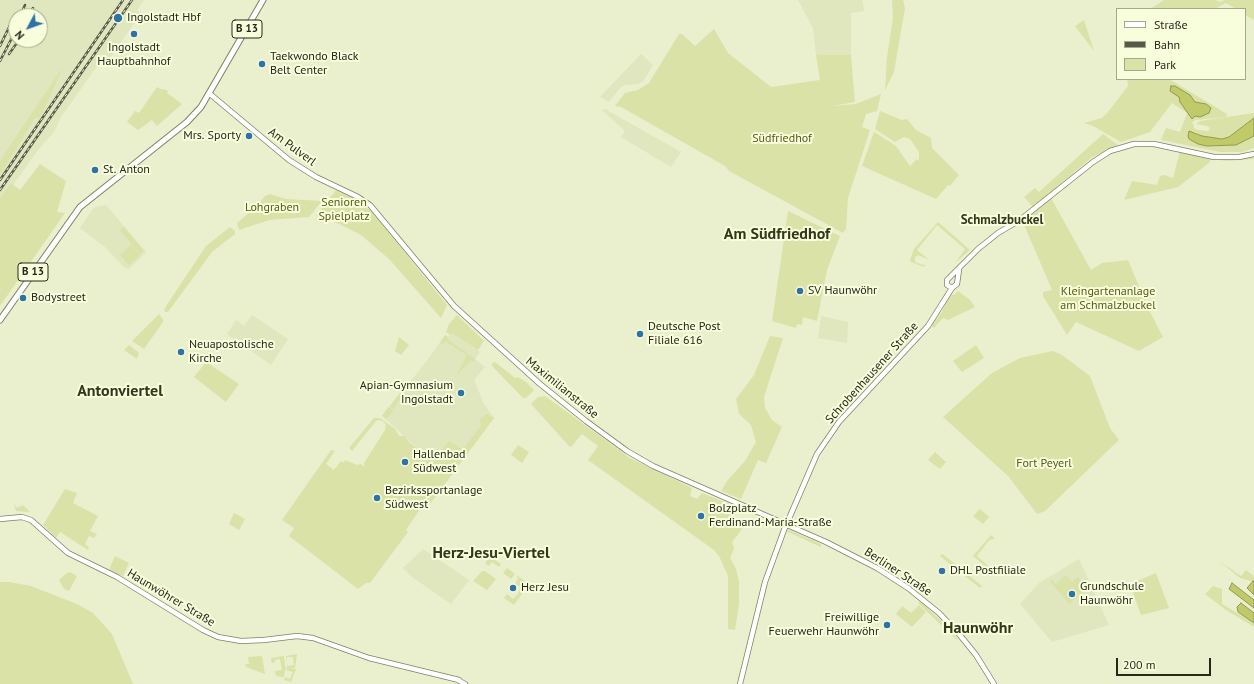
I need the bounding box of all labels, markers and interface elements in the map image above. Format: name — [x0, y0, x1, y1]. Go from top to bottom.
north arrow — [8, 8, 48, 48]
legend — [1116, 8, 1246, 80]
place label: Ingolstadt Hbf — [127, 11, 200, 25]
marker: Ingolstadt Hbf — [112, 12, 124, 24]
text: Straße — [1154, 17, 1188, 32]
road number: B 13 — [232, 20, 262, 38]
text: N — [12, 28, 27, 43]
marker: Ingolstadt Hauptbahnhof — [129, 29, 139, 39]
text: Bahn — [1154, 37, 1180, 52]
place label: Ingolstadt Hauptbahnhof — [97, 41, 171, 69]
place label: Taekwondo Black Belt Center — [270, 50, 359, 78]
text: Park — [1154, 57, 1176, 72]
marker: Taekwondo Black Belt Center — [257, 59, 267, 69]
street label: Am Pulverl — [265, 125, 319, 169]
place label: Mrs. Sporty — [183, 129, 241, 143]
marker: Mrs. Sporty — [244, 131, 254, 141]
park label: Südfriedhof — [752, 132, 812, 146]
place label: St. Anton — [103, 163, 150, 177]
marker: St. Anton — [90, 165, 100, 175]
park label: Senioren Spielplatz — [318, 196, 370, 224]
park label: Lohgraben — [245, 201, 299, 215]
district label: Schmalzbuckel — [961, 212, 1043, 228]
district label: Am Südfriedhof — [724, 224, 830, 244]
road number: B 13 — [18, 263, 48, 281]
place label: SV Haunwöhr — [808, 284, 877, 298]
park label: Kleingartenanlage am Schmalzbuckel — [1060, 285, 1156, 313]
marker: SV Haunwöhr — [795, 286, 805, 296]
place label: Bodystreet — [31, 291, 86, 305]
marker: Bodystreet — [18, 293, 28, 303]
street label: Schrobenhausener Straße — [823, 319, 921, 427]
place label: Deutsche Post Filiale 616 — [648, 320, 721, 348]
marker: Deutsche Post Filiale 616 — [635, 329, 645, 339]
place label: Neuapostolische Kirche — [189, 338, 274, 366]
marker: Neuapostolische Kirche — [176, 347, 186, 357]
street label: Maximilianstraße — [523, 354, 601, 422]
place label: Apian-Gymnasium Ingolstadt — [360, 379, 453, 407]
district label: Antonviertel — [77, 381, 163, 401]
marker: Apian-Gymnasium Ingolstadt — [456, 388, 466, 398]
place label: Hallenbad Südwest — [413, 448, 466, 476]
marker: Hallenbad Südwest — [400, 457, 410, 467]
park label: Fort Peyerl — [1016, 457, 1072, 471]
place label: Bezirkssportanlage Südwest — [385, 484, 482, 512]
marker: Bezirkssportanlage Südwest — [372, 493, 382, 503]
place label: Bolzplatz Ferdinand-Maria-Straße — [709, 502, 832, 530]
marker: Bolzplatz Ferdinand-Maria-Straße — [696, 511, 706, 521]
district label: Herz-Jesu-Viertel — [432, 543, 550, 563]
street label: Berliner Straße — [862, 545, 934, 599]
place label: DHL Postfiliale — [950, 564, 1026, 578]
street label: Haunwöhrer Straße — [124, 566, 218, 630]
marker: DHL Postfiliale — [937, 566, 947, 576]
place label: Grundschule Haunwöhr — [1080, 580, 1144, 608]
place label: Herz Jesu — [521, 581, 569, 595]
marker: Herz Jesu — [508, 583, 518, 593]
marker: Grundschule Haunwöhr — [1067, 589, 1077, 599]
place label: Freiwillige Feuerwehr Haunwöhr — [769, 611, 879, 639]
district label: Haunwöhr — [943, 618, 1013, 638]
marker: Freiwillige Feuerwehr Haunwöhr — [882, 620, 892, 630]
scale bar — [1118, 650, 1213, 676]
text: 200 m — [1123, 657, 1156, 672]

